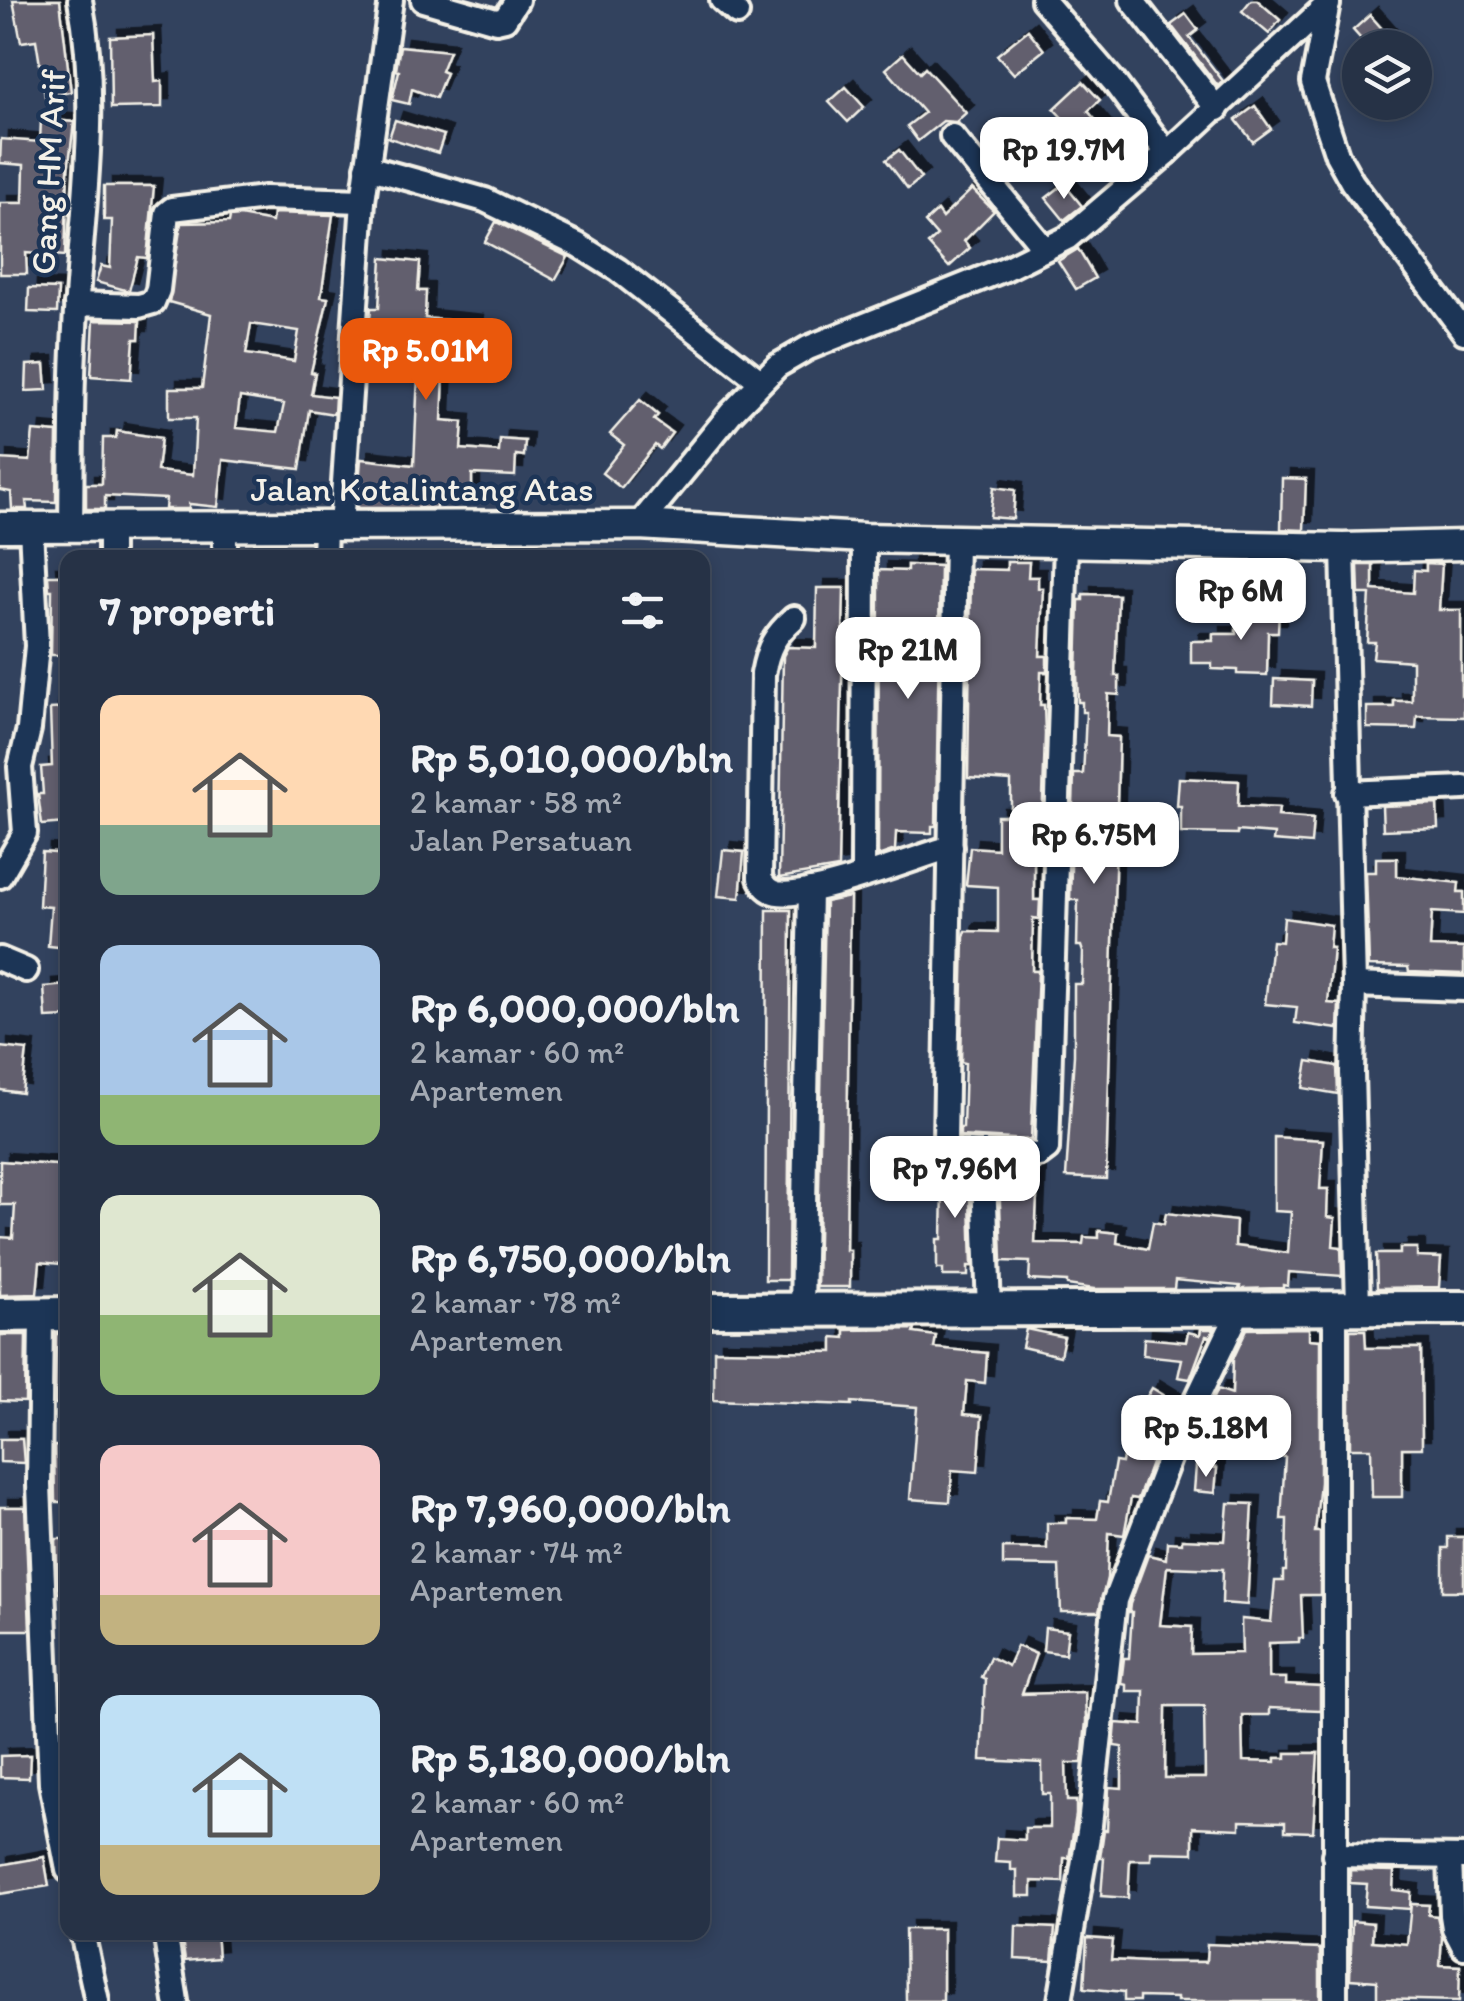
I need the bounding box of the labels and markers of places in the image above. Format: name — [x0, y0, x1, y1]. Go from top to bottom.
pin: Rp 19.7M — [961, 117, 1167, 202]
pin: Rp 5.01M — [323, 318, 529, 403]
pin: Rp 6M — [1171, 558, 1311, 643]
pin: Rp 21M — [827, 617, 989, 702]
pin: Rp 6.75M — [991, 802, 1197, 887]
pin: Rp 7.96M — [852, 1136, 1058, 1221]
pin: Rp 5.18M — [1103, 1395, 1309, 1480]

